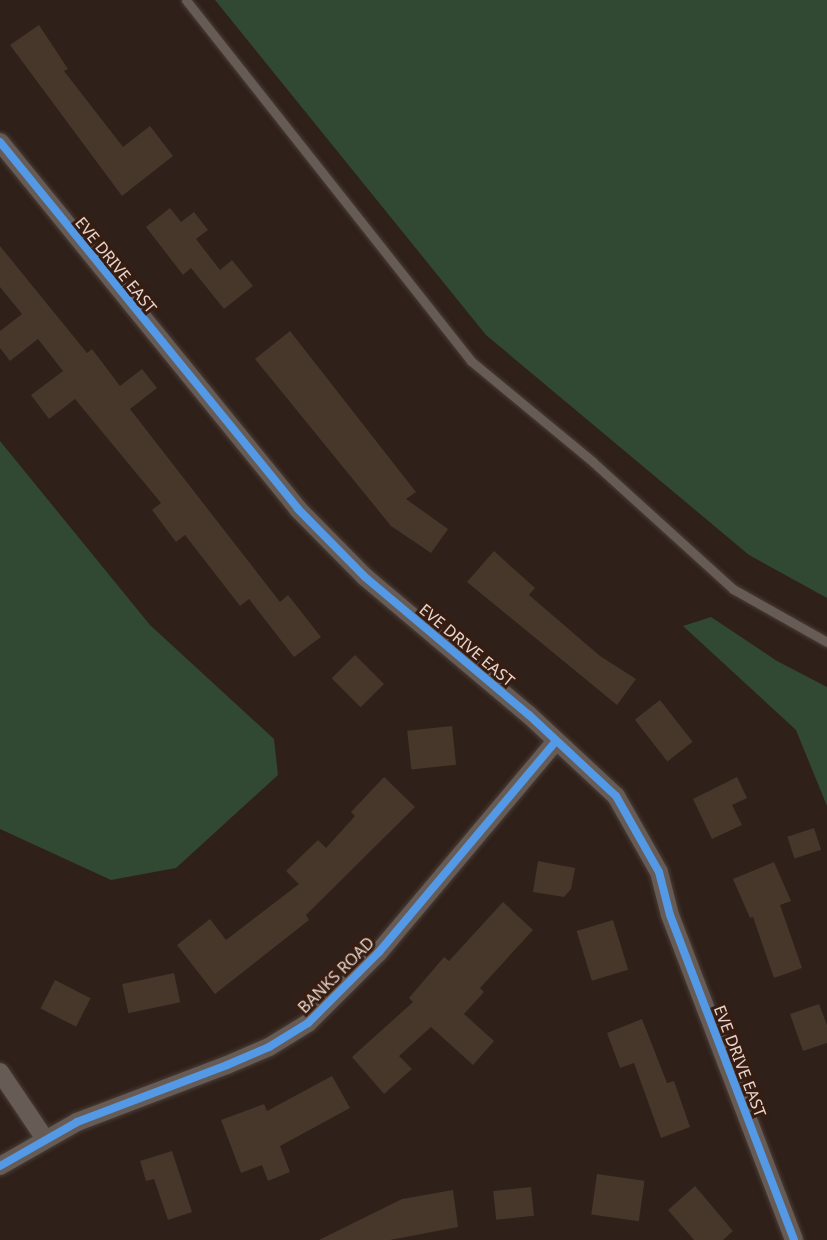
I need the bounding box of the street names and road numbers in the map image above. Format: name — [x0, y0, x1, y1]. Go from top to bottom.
street label: EVE DRIVE EAST — [71, 213, 161, 317]
street label: EVE DRIVE EAST — [416, 600, 518, 690]
street label: BANKS ROAD — [294, 933, 378, 1017]
street label: EVE DRIVE EAST — [710, 1002, 770, 1120]

